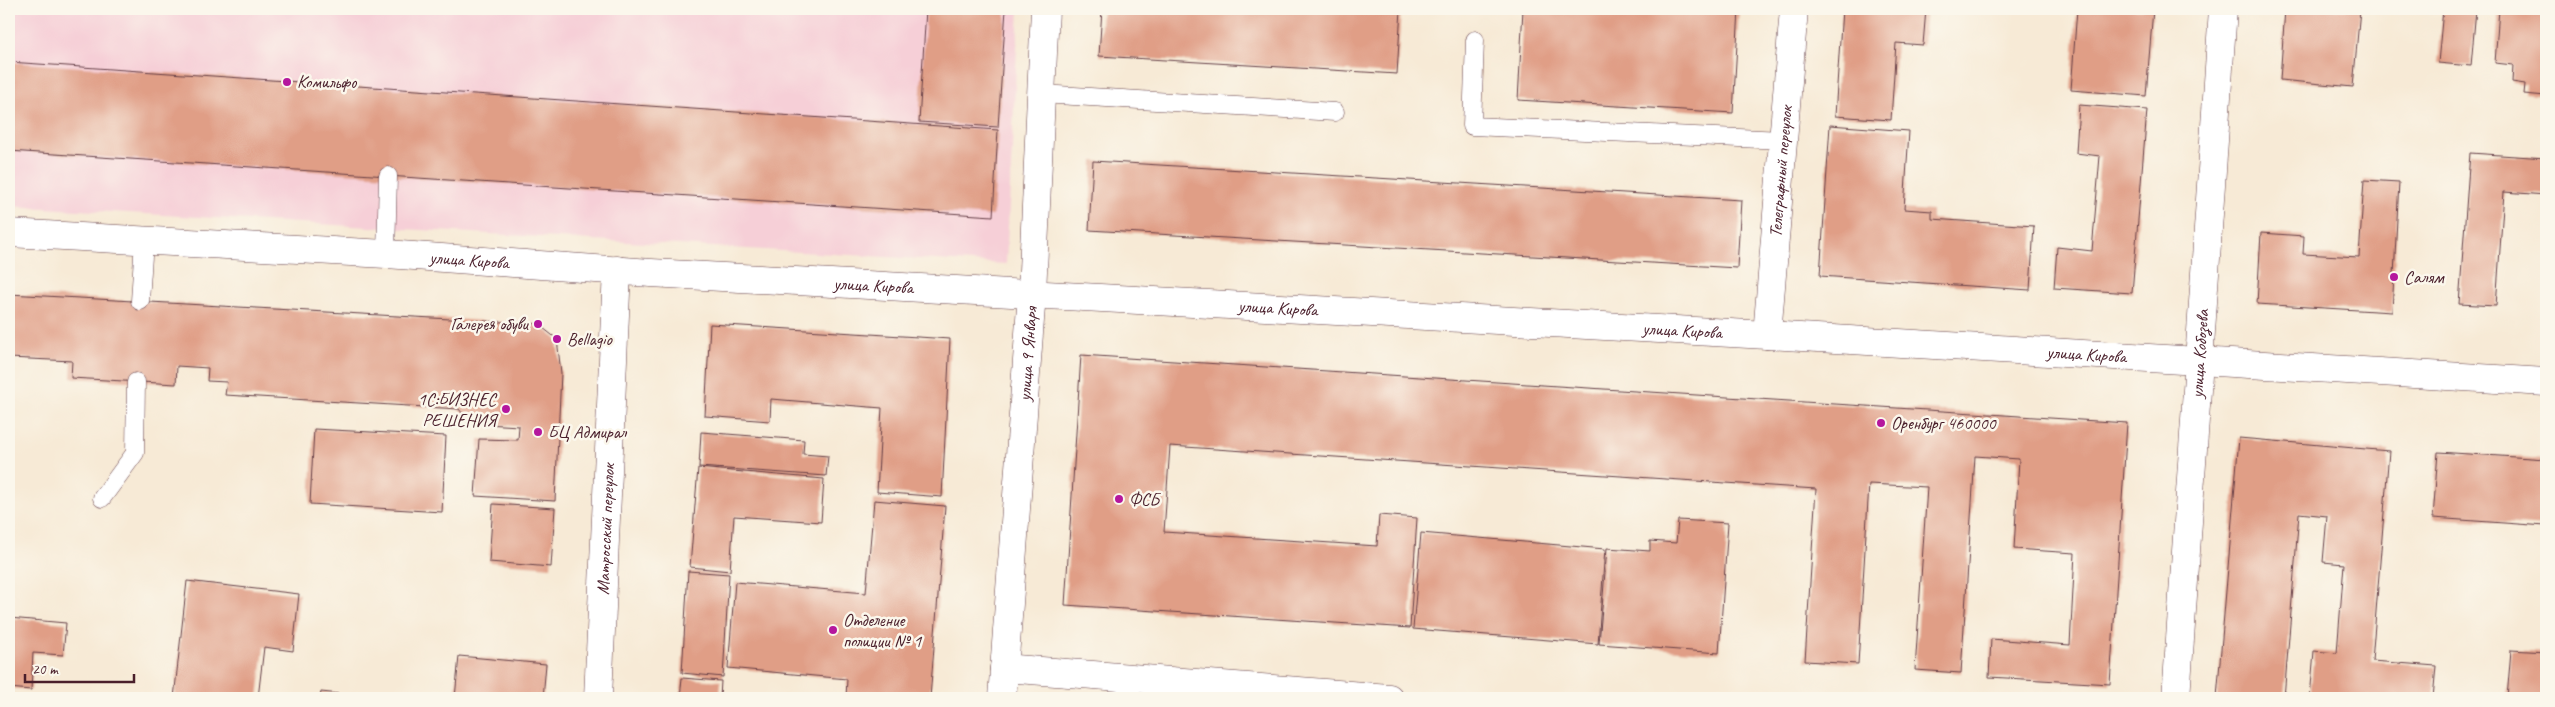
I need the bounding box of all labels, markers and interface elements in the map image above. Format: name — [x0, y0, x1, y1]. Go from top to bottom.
place label: Комильфо — [297, 71, 358, 93]
marker: Комильфо — [281, 76, 293, 88]
street label: Телеграфный переулок — [1764, 103, 1797, 238]
street label: улица Кирова — [428, 246, 511, 274]
place label: Салям — [2404, 266, 2445, 288]
marker: Салям — [2388, 271, 2400, 283]
street label: улица Кирова — [832, 272, 915, 299]
street label: улица Кирова — [1236, 295, 1320, 321]
street label: улица 9 Января — [1013, 305, 1042, 403]
street label: улица Кобозева — [2185, 308, 2214, 400]
place label: Галерея обуви — [450, 313, 529, 335]
street label: улица Кирова — [1641, 317, 1724, 344]
marker: Галерея обуви — [532, 318, 544, 330]
place label: Bellagio — [567, 328, 613, 350]
marker: Bellagio — [551, 333, 563, 345]
street label: улица Кирова — [2045, 341, 2128, 368]
place label: 1С:БИЗНЕС РЕШЕНИЯ — [418, 388, 499, 431]
marker: 1С:БИЗНЕС РЕШЕНИЯ — [500, 403, 512, 415]
place label: Оренбург 460000 — [1891, 412, 1998, 434]
marker: Оренбург 460000 — [1875, 417, 1887, 429]
place label: БЦ Адмирал — [548, 421, 628, 443]
marker: БЦ Адмирал — [532, 426, 544, 438]
street label: Матросский переулок — [592, 461, 619, 595]
place label: ФСБ — [1129, 488, 1161, 510]
marker: ФСБ — [1113, 493, 1125, 505]
place label: Отделение полиции № 1 — [843, 609, 922, 652]
marker: Отделение полиции № 1 — [827, 624, 839, 636]
scale bar — [25, 652, 134, 684]
text: 20 m — [32, 660, 59, 679]

